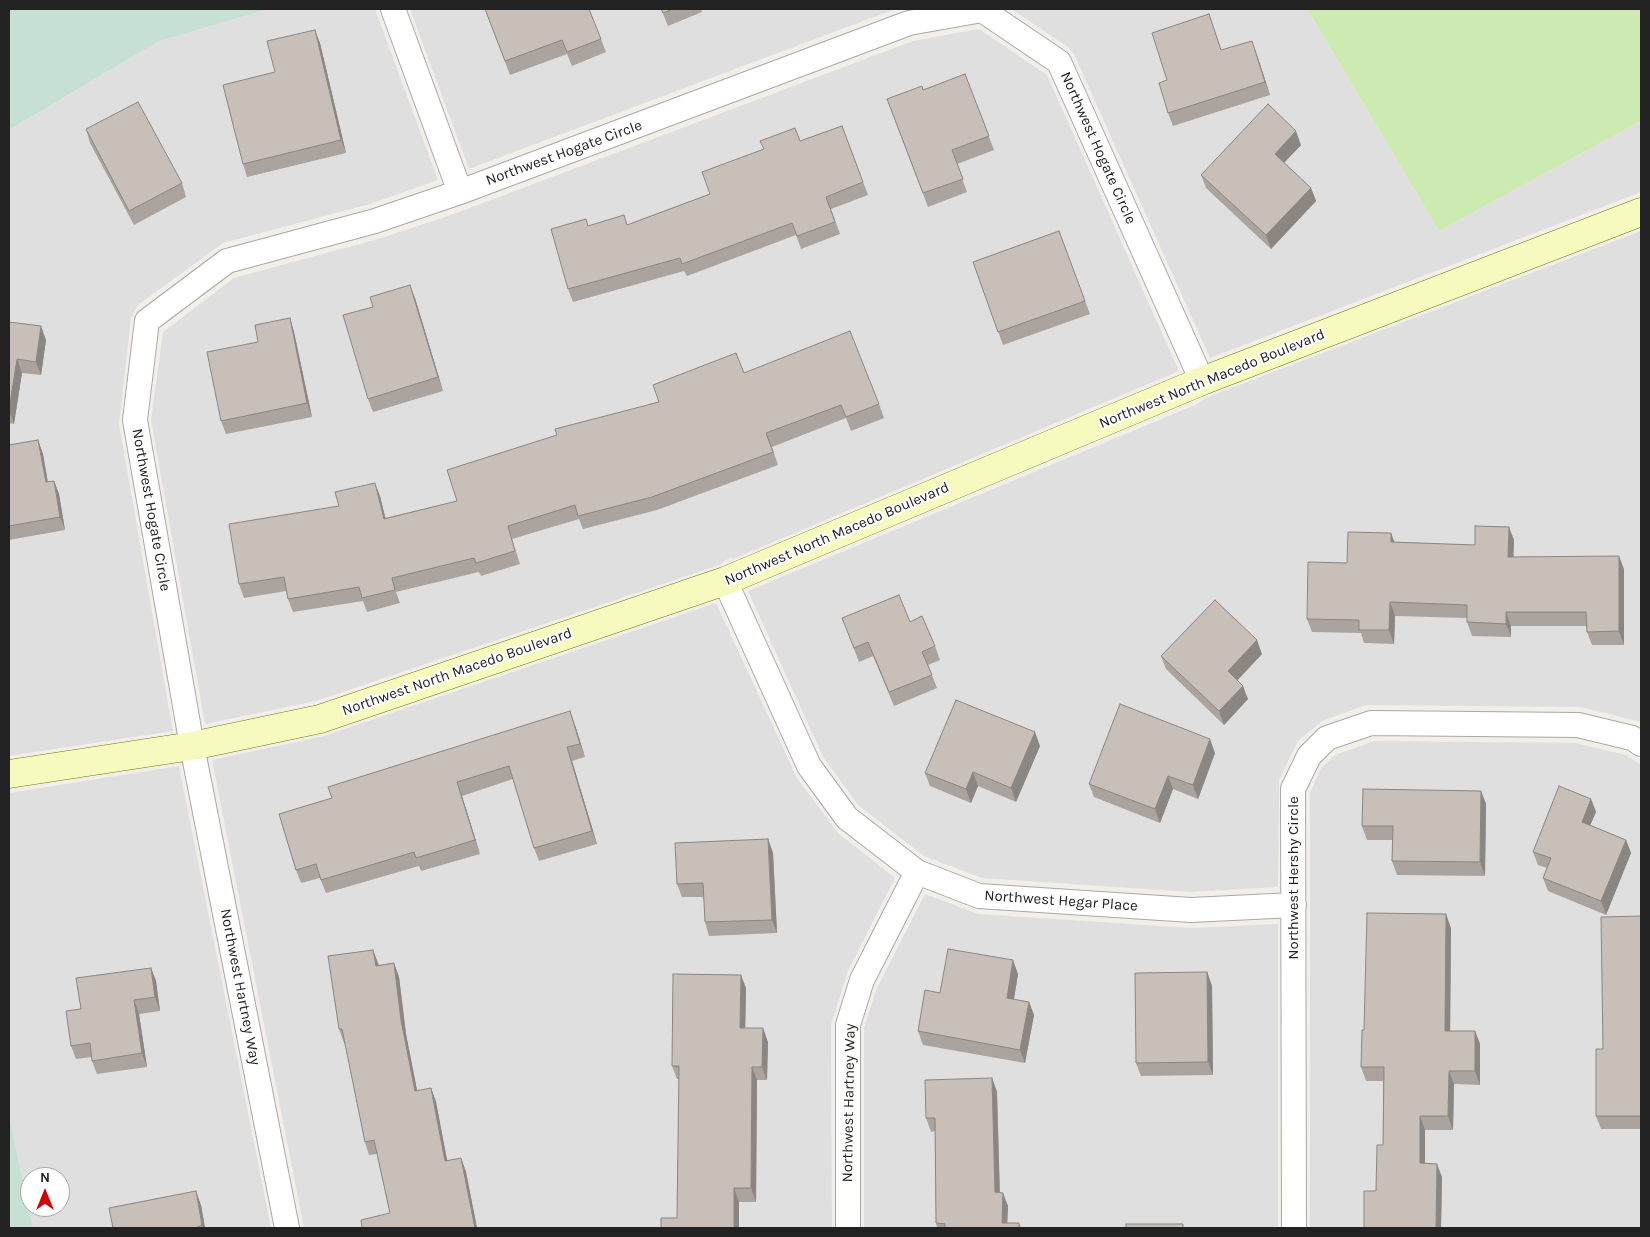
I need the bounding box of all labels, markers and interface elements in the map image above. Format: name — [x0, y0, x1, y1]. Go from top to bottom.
street label: Northwest Hogate Circle — [1056, 69, 1140, 227]
street label: Northwest Hogate Circle — [483, 116, 645, 190]
street label: Northwest North Macedo Boulevard — [1096, 325, 1328, 433]
street label: Northwest Hogate Circle — [128, 427, 174, 593]
street label: Northwest North Macedo Boulevard — [722, 478, 952, 590]
street label: Northwest North Macedo Boulevard — [340, 624, 574, 720]
street label: Northwest Hershy Circle — [1285, 796, 1303, 960]
street label: Northwest Hegar Place — [984, 887, 1138, 915]
street label: Northwest Hartney Way — [216, 907, 264, 1067]
street label: Northwest Hartney Way — [839, 1023, 859, 1183]
north arrow — [20, 1167, 70, 1217]
text: N — [40, 1169, 50, 1186]

